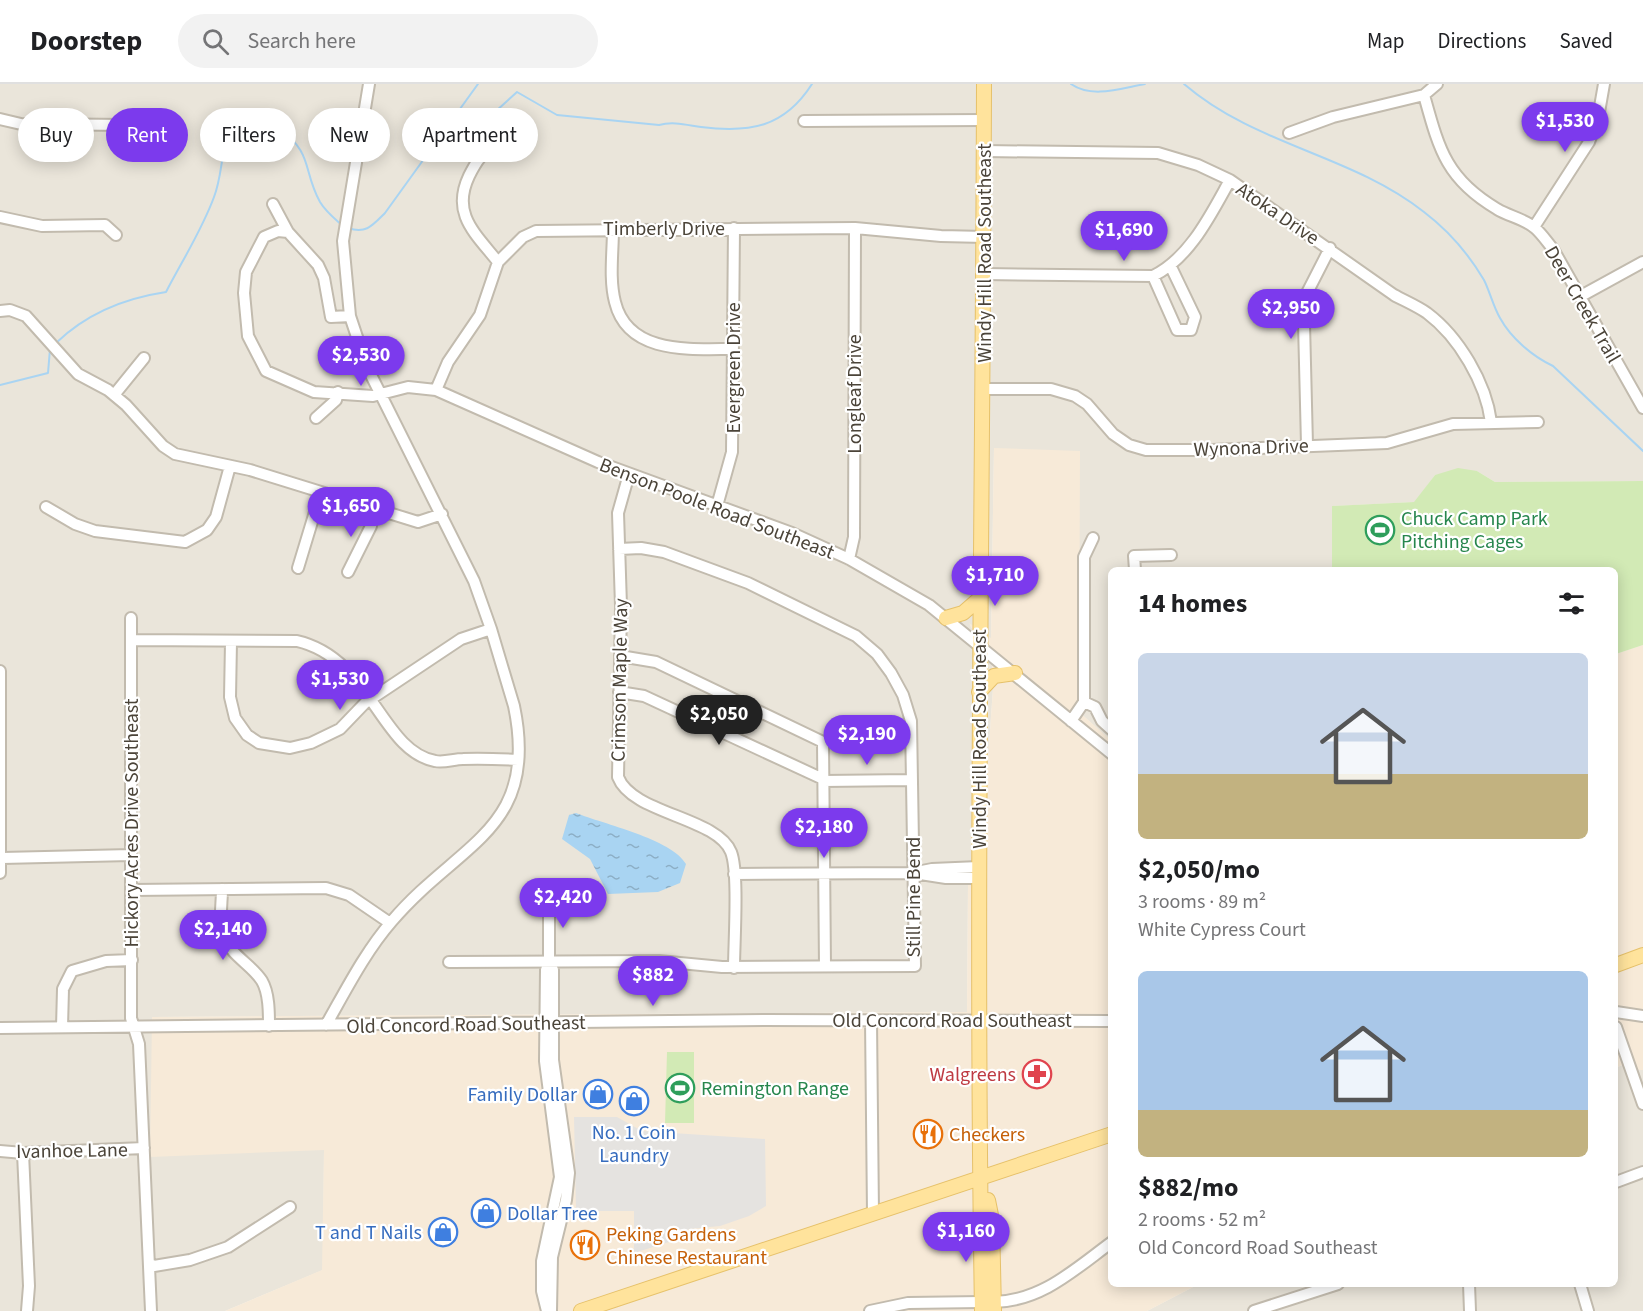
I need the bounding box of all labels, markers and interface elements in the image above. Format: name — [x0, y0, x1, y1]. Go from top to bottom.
search box — [178, 14, 598, 68]
text: Doorstep — [30, 21, 142, 61]
icon: search — [199, 25, 232, 58]
text: Search here — [247, 25, 356, 57]
text: Map — [1367, 26, 1405, 56]
text: Directions — [1438, 26, 1526, 56]
text: Saved — [1559, 26, 1613, 56]
pin: $1,530 — [1516, 102, 1614, 153]
text: $1,530 — [1536, 107, 1594, 135]
chip: Buy — [18, 108, 94, 162]
chip: Rent — [106, 108, 188, 162]
chip: Filters — [200, 108, 296, 162]
chip: New — [308, 108, 390, 162]
chip: Apartment — [402, 108, 538, 162]
street label: Windy Hill Road Southeast — [971, 143, 999, 363]
street label: Atoka Drive — [1230, 176, 1325, 252]
pin: $1,690 — [1075, 211, 1173, 262]
street label: Timberly Drive — [603, 215, 725, 243]
text: $1,690 — [1095, 216, 1153, 244]
street label: Deer Creek Trail — [1537, 241, 1627, 368]
pin: $2,950 — [1242, 289, 1340, 340]
text: $2,950 — [1262, 294, 1320, 322]
street label: Evergreen Drive — [720, 302, 748, 434]
street label: Longleaf Drive — [841, 334, 869, 454]
pin: $2,530 — [312, 336, 410, 387]
text: $2,530 — [332, 341, 390, 369]
street label: Wynona Drive — [1193, 432, 1309, 464]
street label: Benson Poole Road Southeast — [595, 451, 838, 567]
pin: $1,650 — [302, 487, 400, 538]
text: $1,650 — [322, 492, 380, 520]
place label: Chuck Camp Park Pitching Cages — [1401, 505, 1548, 556]
sports icon: Chuck Camp Park Pitching Cages — [1364, 514, 1396, 546]
pin: $1,710 — [946, 556, 1044, 607]
text: $1,710 — [966, 561, 1024, 589]
text: 14 homes — [1138, 585, 1247, 622]
icon: filters — [1555, 587, 1588, 620]
street label: Crimson Maple Way — [605, 597, 635, 762]
street label: Windy Hill Road Southeast — [966, 629, 994, 849]
pin: $1,530 — [291, 660, 389, 711]
text: $1,530 — [311, 665, 369, 693]
icon: home — [1309, 692, 1417, 800]
pin: $2,050 — [670, 695, 768, 746]
street label: Hickory Acres Drive Southeast — [118, 698, 146, 948]
text: $2,050 — [690, 700, 748, 728]
pin: $2,190 — [818, 715, 916, 766]
text: $2,190 — [838, 720, 896, 748]
pin: $2,180 — [775, 808, 873, 859]
text: $2,180 — [795, 813, 853, 841]
street label: Still Pine Bend — [900, 837, 928, 957]
text: $2,050/mo — [1138, 851, 1260, 888]
pin: $2,420 — [514, 878, 612, 929]
text: $2,420 — [534, 883, 592, 911]
text: 3 rooms · 89 m² — [1138, 888, 1266, 916]
pin: $2,140 — [174, 910, 272, 961]
text: $2,140 — [194, 915, 252, 943]
text: White Cypress Court — [1138, 916, 1306, 944]
pin: $882 — [617, 956, 689, 1007]
text: $882 — [632, 961, 674, 989]
street label: Old Concord Road Southeast — [832, 1007, 1072, 1035]
street label: Old Concord Road Southeast — [346, 1009, 586, 1041]
icon: home — [1309, 1010, 1417, 1118]
pharmacy icon: Walgreens — [1021, 1058, 1053, 1090]
place label: Walgreens — [929, 1061, 1016, 1089]
sports icon: Remington Range — [664, 1072, 696, 1104]
place label: Remington Range — [701, 1075, 849, 1103]
shop icon: Family Dollar — [582, 1078, 614, 1110]
place label: Family Dollar — [467, 1081, 577, 1109]
shop icon: No. 1 Coin Laundry — [618, 1085, 650, 1117]
restaurant icon: Checkers — [912, 1118, 944, 1150]
place label: No. 1 Coin Laundry — [592, 1119, 676, 1170]
place label: Checkers — [949, 1121, 1025, 1149]
street label: Ivanhoe Lane — [16, 1136, 128, 1166]
text: $882/mo — [1138, 1169, 1238, 1206]
shop icon: Dollar Tree — [470, 1197, 502, 1229]
place label: Dollar Tree — [507, 1200, 598, 1228]
text: 2 rooms · 52 m² — [1138, 1206, 1266, 1234]
pin: $1,160 — [917, 1212, 1015, 1263]
shop icon: T and T Nails — [427, 1216, 459, 1248]
text: $1,160 — [937, 1217, 995, 1245]
place label: T and T Nails — [315, 1219, 422, 1247]
place label: Peking Gardens Chinese Restaurant — [606, 1221, 767, 1272]
restaurant icon: Peking Gardens Chinese Restaurant — [569, 1229, 601, 1261]
text: Old Concord Road Southeast — [1138, 1234, 1378, 1262]

